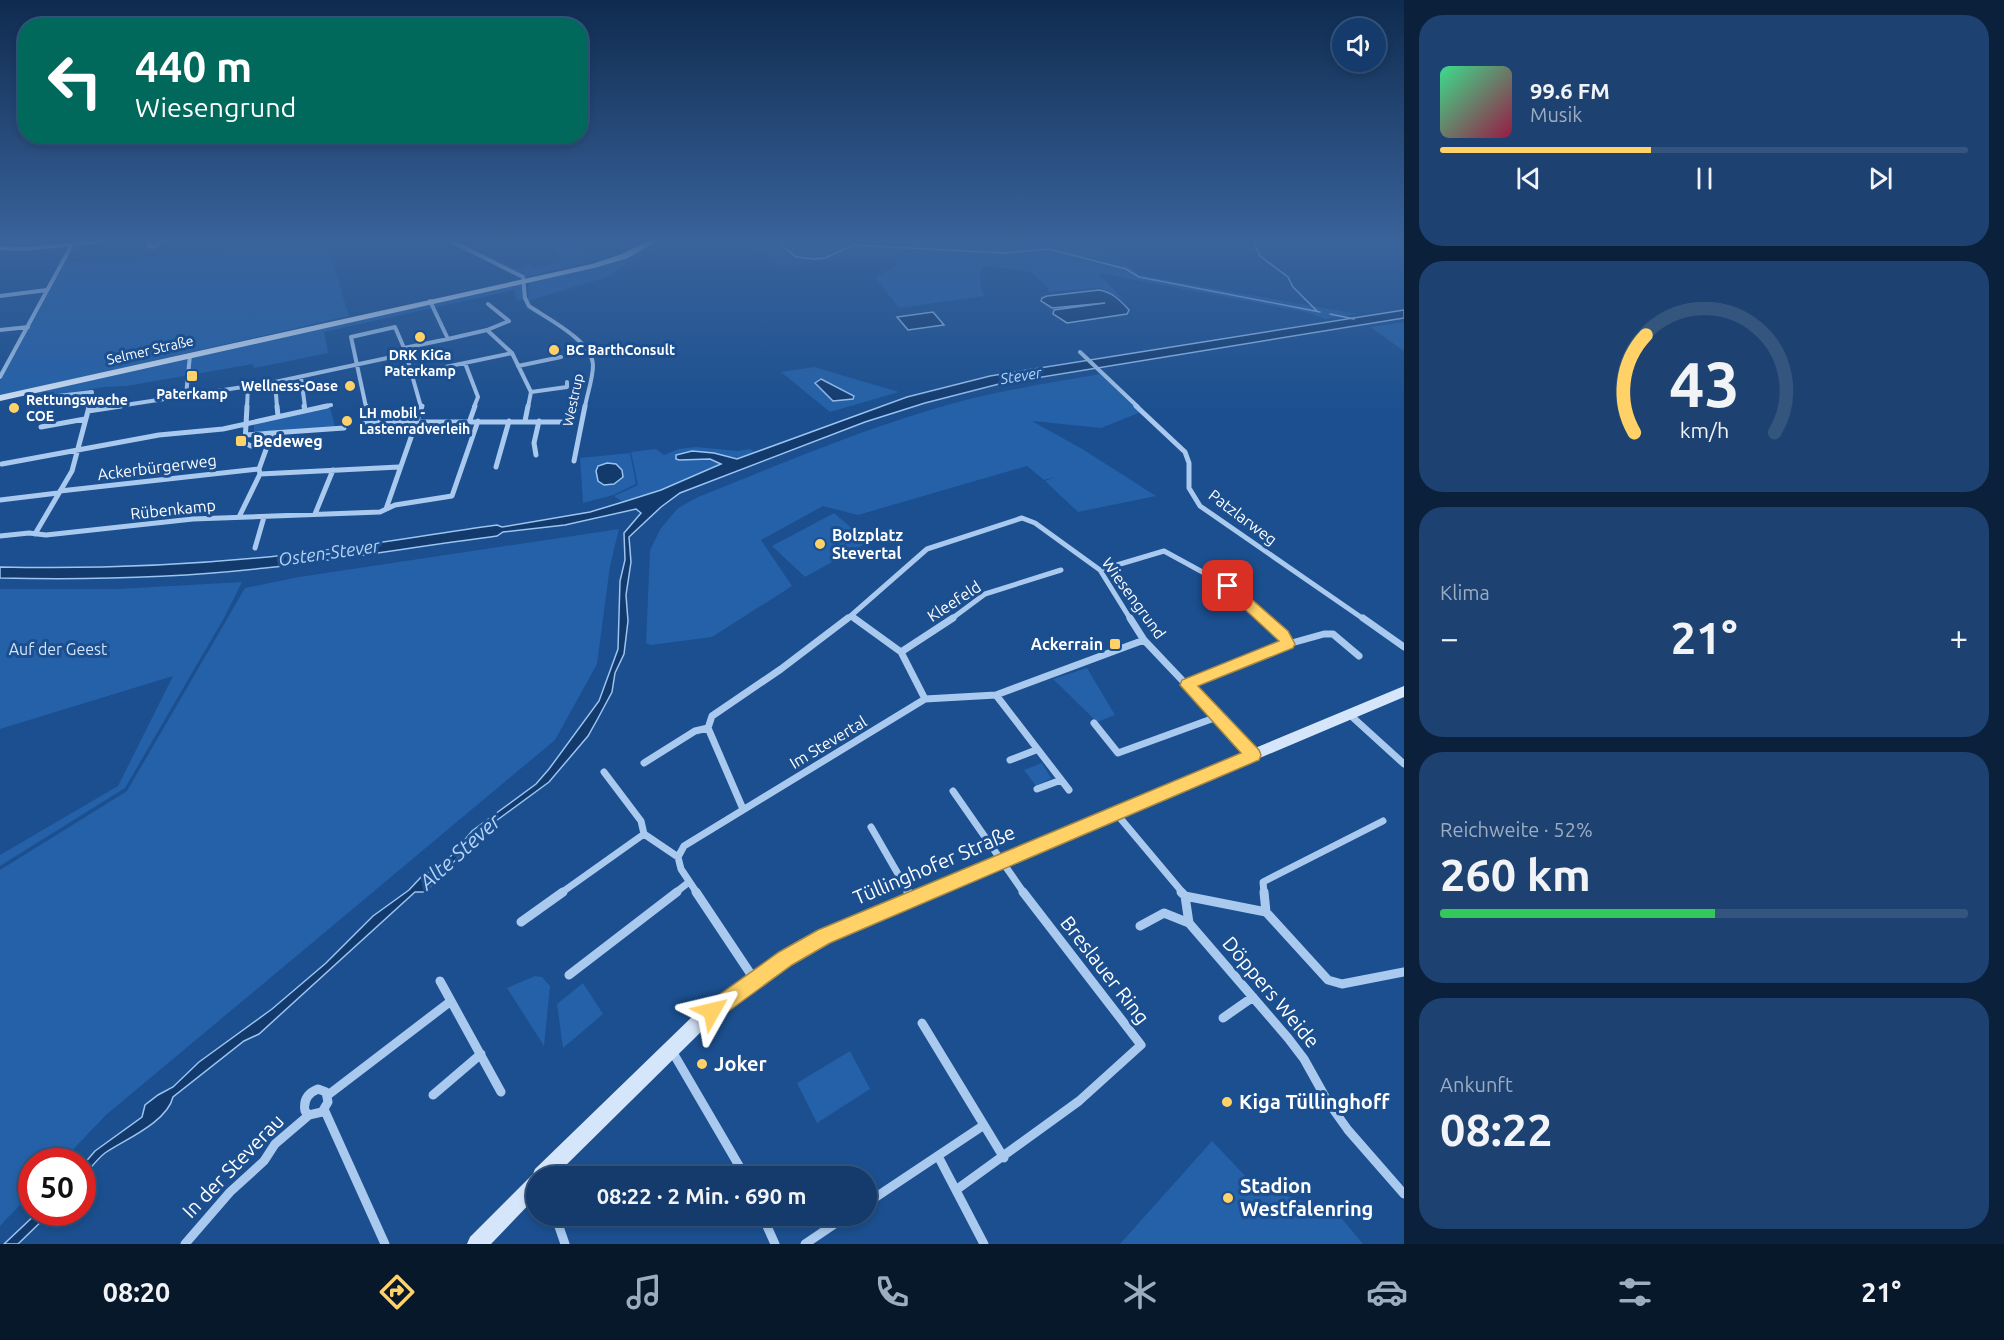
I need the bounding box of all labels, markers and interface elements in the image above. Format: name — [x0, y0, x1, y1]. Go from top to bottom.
map controls — [1332, 18, 1386, 72]
button: sound — [1332, 18, 1386, 72]
icon: left — [36, 42, 114, 120]
text: 440 m — [135, 43, 252, 90]
text: 99.6 FM — [1530, 78, 1610, 103]
text: Wiesengrund — [135, 92, 296, 122]
text: Musik — [1530, 103, 1582, 126]
icon: previous — [1512, 162, 1545, 195]
icon: pause — [1688, 162, 1721, 195]
icon: next — [1864, 162, 1897, 195]
marker: DRK KiGa Paterkamp — [413, 330, 427, 344]
street label: Selmer Straße — [105, 332, 195, 368]
place label: BC BarthConsult — [566, 342, 675, 358]
marker: BC BarthConsult — [547, 343, 561, 357]
place label: DRK KiGa Paterkamp — [384, 347, 456, 379]
text: 43 — [1669, 349, 1739, 419]
water label: Stever — [998, 364, 1044, 387]
marker: Paterkamp — [185, 369, 199, 383]
street label: Westrup — [560, 372, 586, 428]
place label: Wellness-Oase — [241, 378, 338, 394]
marker: Wellness-Oase — [343, 379, 357, 393]
place label: Paterkamp — [156, 386, 228, 402]
place label: Rettungswache COE — [26, 392, 128, 424]
marker: Rettungswache COE — [7, 401, 21, 415]
place label: LH mobil - Lastenradverleih — [359, 405, 470, 437]
marker: LH mobil - Lastenradverleih — [340, 414, 354, 428]
text: km/h — [1679, 419, 1729, 443]
place label: Bedeweg — [253, 432, 323, 450]
marker: Bedeweg — [234, 434, 248, 448]
street label: Ackerbürgerweg — [96, 451, 218, 483]
street label: Patzlarweg — [1205, 486, 1281, 548]
street label: Rübenkamp — [129, 496, 217, 522]
place label: Bolzplatz Stevertal — [832, 526, 903, 562]
water label: Osten-Stever — [277, 535, 382, 569]
marker: Bolzplatz Stevertal — [813, 537, 827, 551]
street label: Wiesengrund — [1099, 554, 1169, 642]
pin — [1202, 560, 1253, 611]
icon: arrive — [1211, 569, 1244, 602]
street label: Kleefeld — [924, 577, 984, 625]
text: Klima — [1440, 581, 1490, 604]
text: 21° — [1671, 612, 1737, 663]
text: − — [1440, 619, 1459, 656]
text: + — [1949, 619, 1968, 656]
place label: Ackerrain — [1031, 635, 1103, 653]
marker: Ackerrain — [1108, 637, 1122, 651]
park label: Auf der Geest — [9, 640, 108, 658]
street label: Im Stevertal — [786, 712, 870, 772]
water label: Alte Stever — [413, 808, 506, 895]
text: Reichweite · 52% — [1440, 818, 1593, 841]
street label: Tüllinghofer Straße — [849, 820, 1018, 909]
text: 260 km — [1440, 849, 1591, 900]
street label: Breslauer Ring — [1056, 911, 1155, 1028]
street label: Döppers Weide — [1218, 931, 1325, 1052]
position arrow — [680, 979, 744, 1043]
place label: Joker — [714, 1052, 768, 1075]
marker: Joker — [695, 1057, 709, 1071]
text: Ankunft — [1440, 1073, 1513, 1096]
place label: Kiga Tüllinghoff — [1239, 1090, 1390, 1113]
marker: Kiga Tüllinghoff — [1220, 1095, 1234, 1109]
text: 08:22 — [1440, 1104, 1553, 1155]
street label: In der Steverau — [177, 1109, 288, 1222]
speed limit sign: 50 — [18, 1148, 96, 1226]
place label: Stadion Westfalenring — [1240, 1174, 1373, 1220]
text: 08:22 · 2 Min. · 690 m — [597, 1183, 806, 1208]
marker: Stadion Westfalenring — [1221, 1191, 1235, 1205]
icon: directions — [376, 1271, 418, 1313]
icon: music — [623, 1271, 665, 1313]
icon: phone — [871, 1271, 913, 1313]
icon: climate — [1119, 1271, 1161, 1313]
icon: car — [1366, 1271, 1408, 1313]
icon: filters — [1614, 1271, 1656, 1313]
text: 08:20 — [103, 1277, 170, 1307]
text: 21° — [1861, 1277, 1901, 1307]

